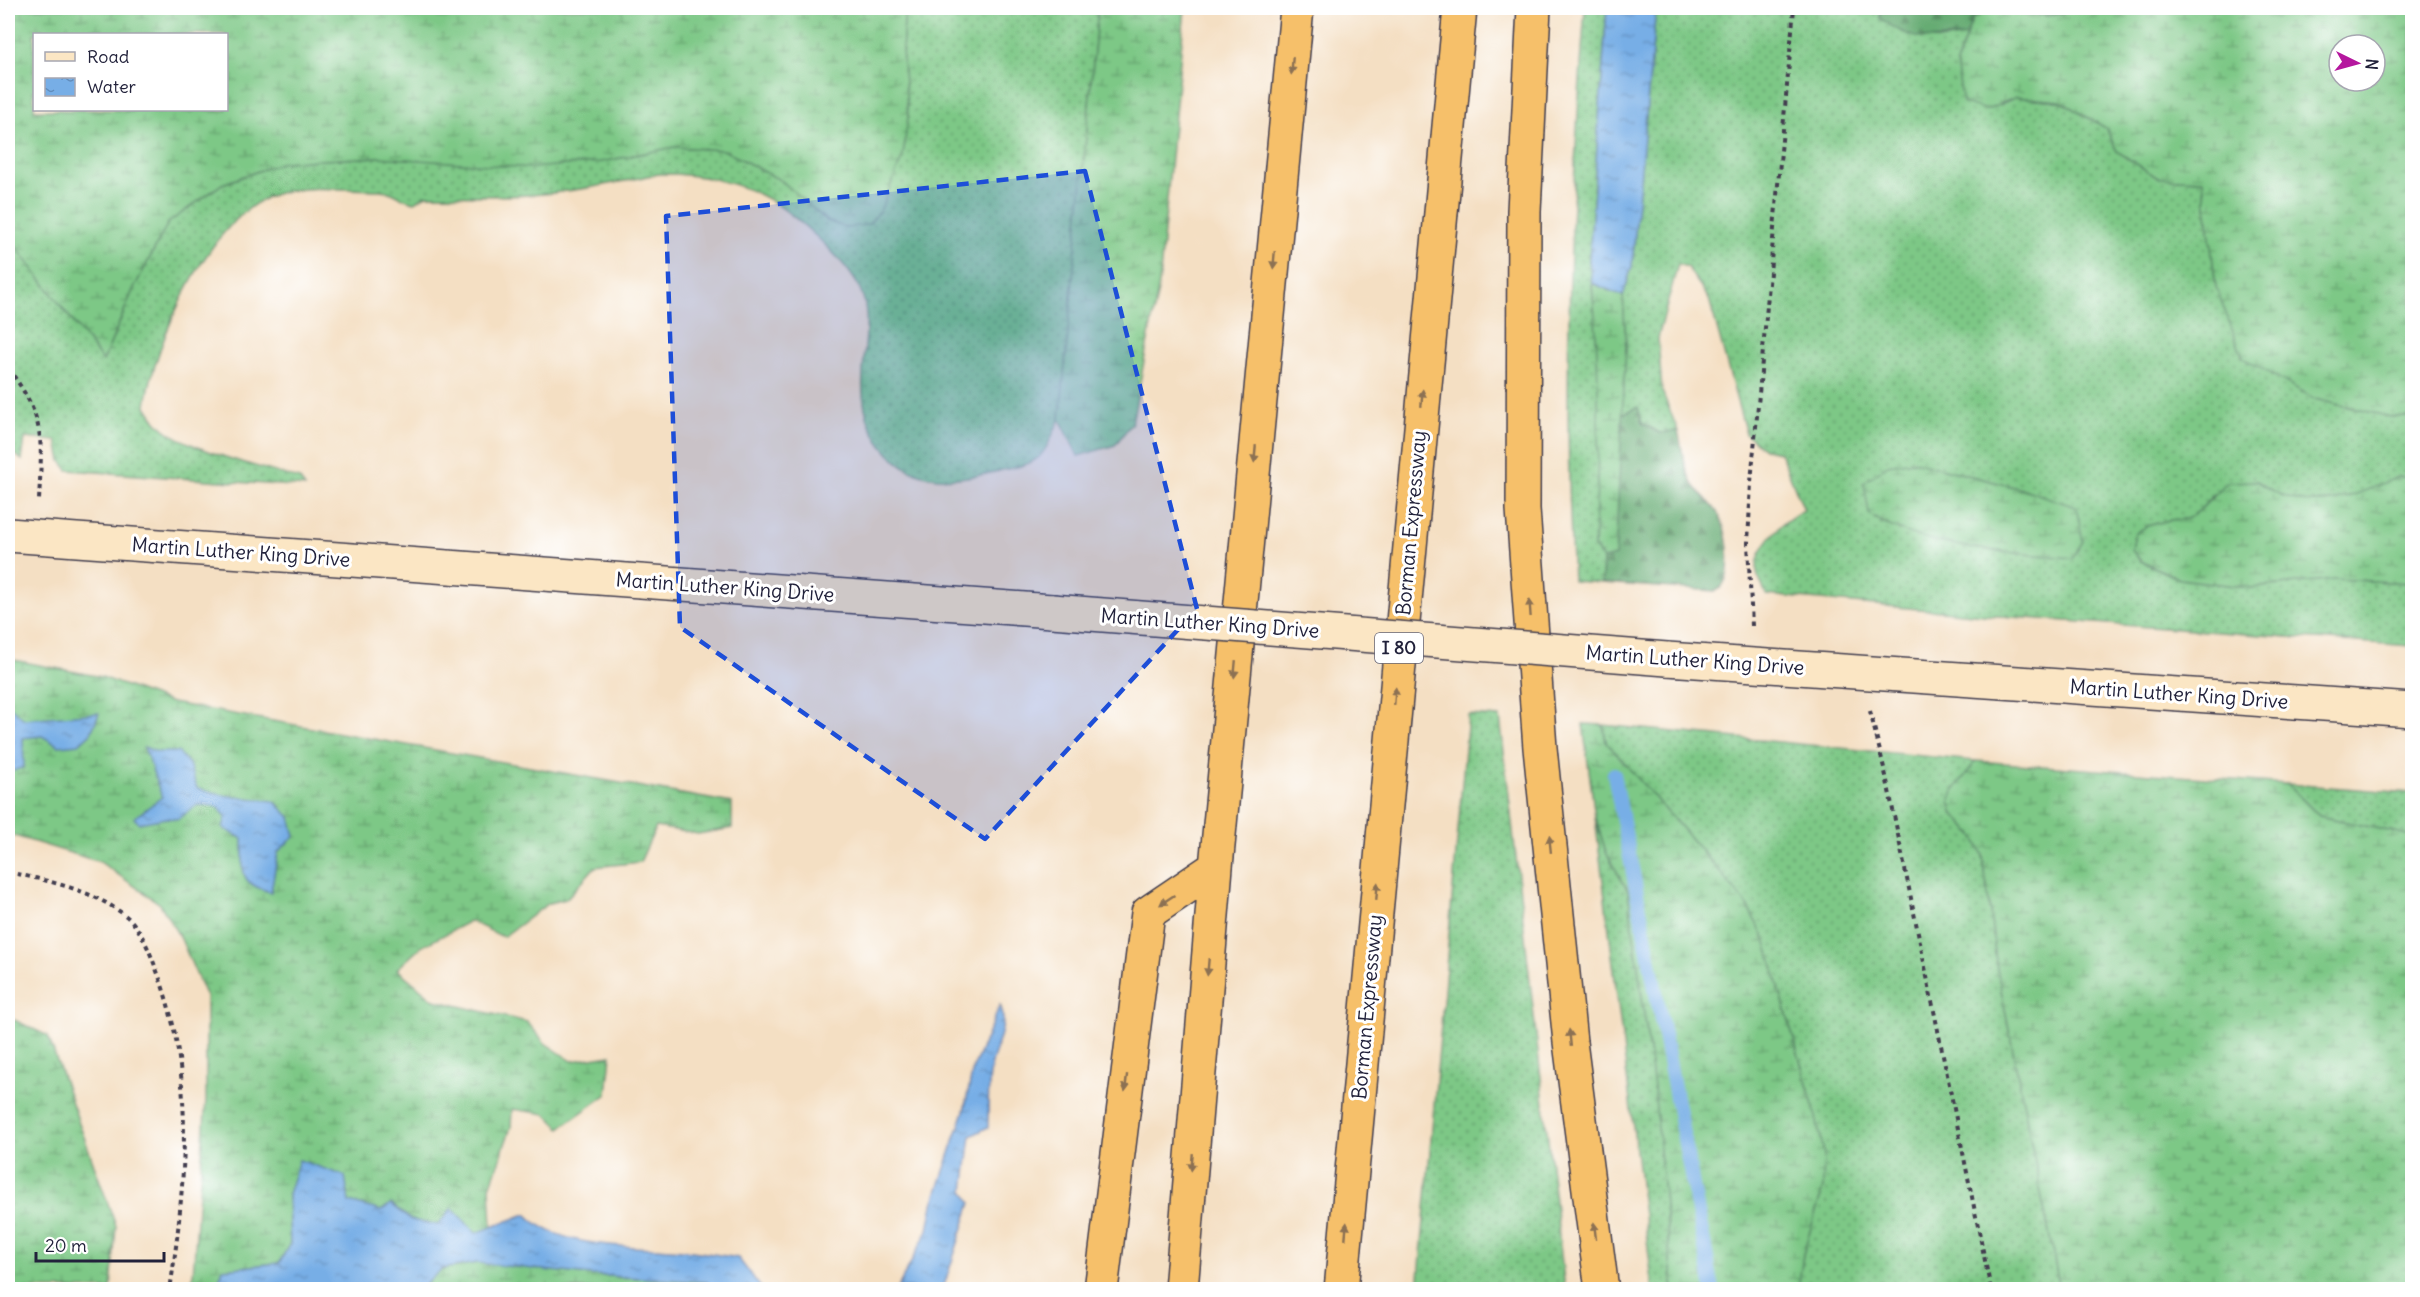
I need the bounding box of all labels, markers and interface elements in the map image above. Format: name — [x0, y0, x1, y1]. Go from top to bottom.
legend — [33, 33, 228, 111]
north arrow — [2327, 33, 2387, 93]
text: Road — [87, 45, 130, 68]
one-way arrow — [1287, 56, 1297, 75]
text: N — [2361, 58, 2382, 71]
text: Water — [87, 75, 137, 98]
one-way arrow — [1269, 250, 1279, 269]
one-way arrow — [1417, 388, 1427, 407]
street label: Borman Expressway — [1390, 429, 1431, 616]
one-way arrow — [1250, 445, 1260, 464]
street label: Martin Luther King Drive — [131, 531, 351, 572]
street label: Martin Luther King Drive — [615, 566, 835, 607]
one-way arrow — [1525, 598, 1535, 617]
street label: Martin Luther King Drive — [1100, 602, 1320, 643]
road number: I 80 — [1375, 633, 1423, 663]
street label: Martin Luther King Drive — [1585, 639, 1805, 680]
one-way arrow — [1230, 660, 1240, 679]
street label: Martin Luther King Drive — [2069, 673, 2289, 714]
one-way arrow — [1390, 687, 1400, 706]
one-way arrow — [1545, 835, 1554, 854]
one-way arrow — [1372, 881, 1382, 900]
one-way arrow — [1160, 894, 1176, 906]
street label: Borman Expressway — [1346, 913, 1387, 1100]
one-way arrow — [1203, 958, 1213, 977]
one-way arrow — [1565, 1029, 1575, 1048]
one-way arrow — [1121, 1074, 1131, 1093]
one-way arrow — [1187, 1152, 1197, 1171]
one-way arrow — [1341, 1222, 1351, 1241]
one-way arrow — [1590, 1222, 1599, 1241]
scale bar — [36, 1225, 164, 1263]
text: 20 m — [45, 1234, 87, 1257]

